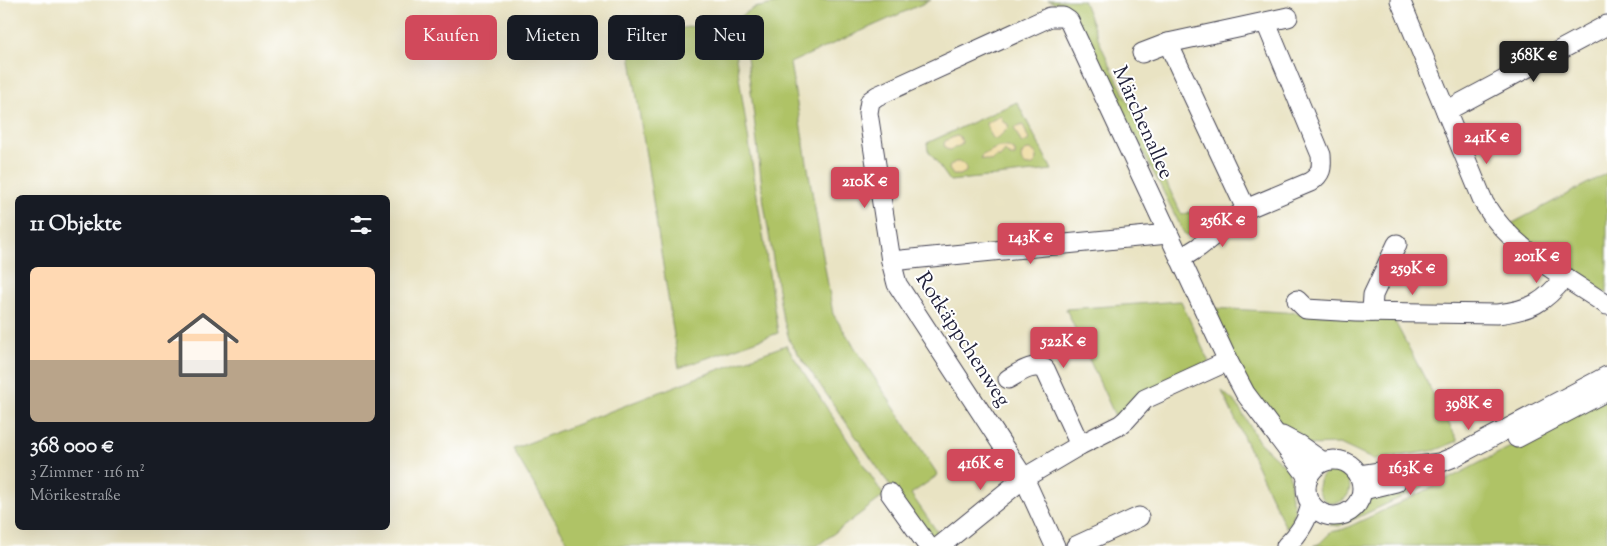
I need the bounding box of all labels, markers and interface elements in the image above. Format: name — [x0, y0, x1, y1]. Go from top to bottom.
chip: Kaufen — [405, 15, 497, 60]
chip: Mieten — [507, 15, 598, 60]
chip: Filter — [608, 15, 685, 60]
chip: Neu — [695, 15, 764, 60]
pin: 368K € — [1493, 41, 1575, 83]
text: 368K € — [1510, 45, 1558, 68]
street label: Märchenallee — [1104, 62, 1180, 184]
pin: 241K € — [1446, 122, 1528, 165]
text: 241K € — [1464, 127, 1510, 150]
pin: 210K € — [824, 166, 906, 209]
text: 210K € — [842, 171, 888, 194]
pin: 256K € — [1182, 206, 1264, 248]
text: 11 Objekte — [30, 210, 122, 240]
text: 256K € — [1200, 210, 1246, 233]
icon: filters — [347, 211, 375, 239]
pin: 143K € — [990, 222, 1072, 265]
text: 143K € — [1009, 227, 1053, 250]
pin: 201K € — [1496, 242, 1578, 284]
text: 201K € — [1514, 246, 1560, 269]
pin: 259K € — [1372, 254, 1454, 296]
text: 259K € — [1390, 258, 1436, 281]
street label: Rotkäppchenweg — [907, 267, 1017, 413]
icon: home — [158, 300, 248, 390]
pin: 522K € — [1023, 326, 1105, 369]
text: 522K € — [1041, 331, 1087, 354]
pin: 398K € — [1428, 388, 1510, 431]
text: 398K € — [1446, 393, 1492, 416]
text: 368 000 € — [30, 432, 114, 462]
pin: 416K € — [940, 448, 1022, 491]
text: 416K € — [958, 453, 1004, 476]
pin: 163K € — [1370, 454, 1452, 496]
text: 163K € — [1389, 458, 1433, 481]
text: 3 Zimmer · 116 m² — [30, 462, 145, 485]
text: Mörikestraße — [30, 485, 121, 508]

